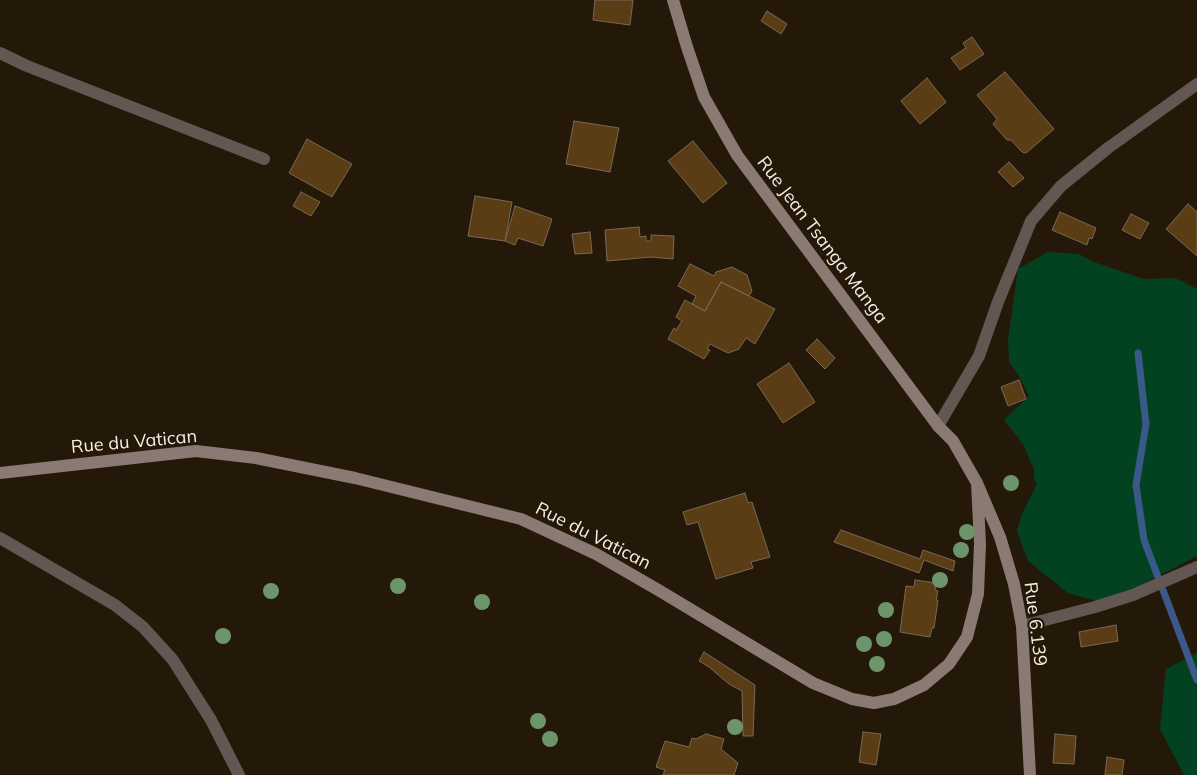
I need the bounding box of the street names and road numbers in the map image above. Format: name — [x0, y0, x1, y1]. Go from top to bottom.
street label: Rue Jean Tsanga Manga — [752, 152, 892, 328]
street label: Rue du Vatican — [70, 426, 198, 458]
street label: Rue du Vatican — [532, 498, 654, 574]
street label: Rue 6.139 — [1019, 581, 1051, 667]

